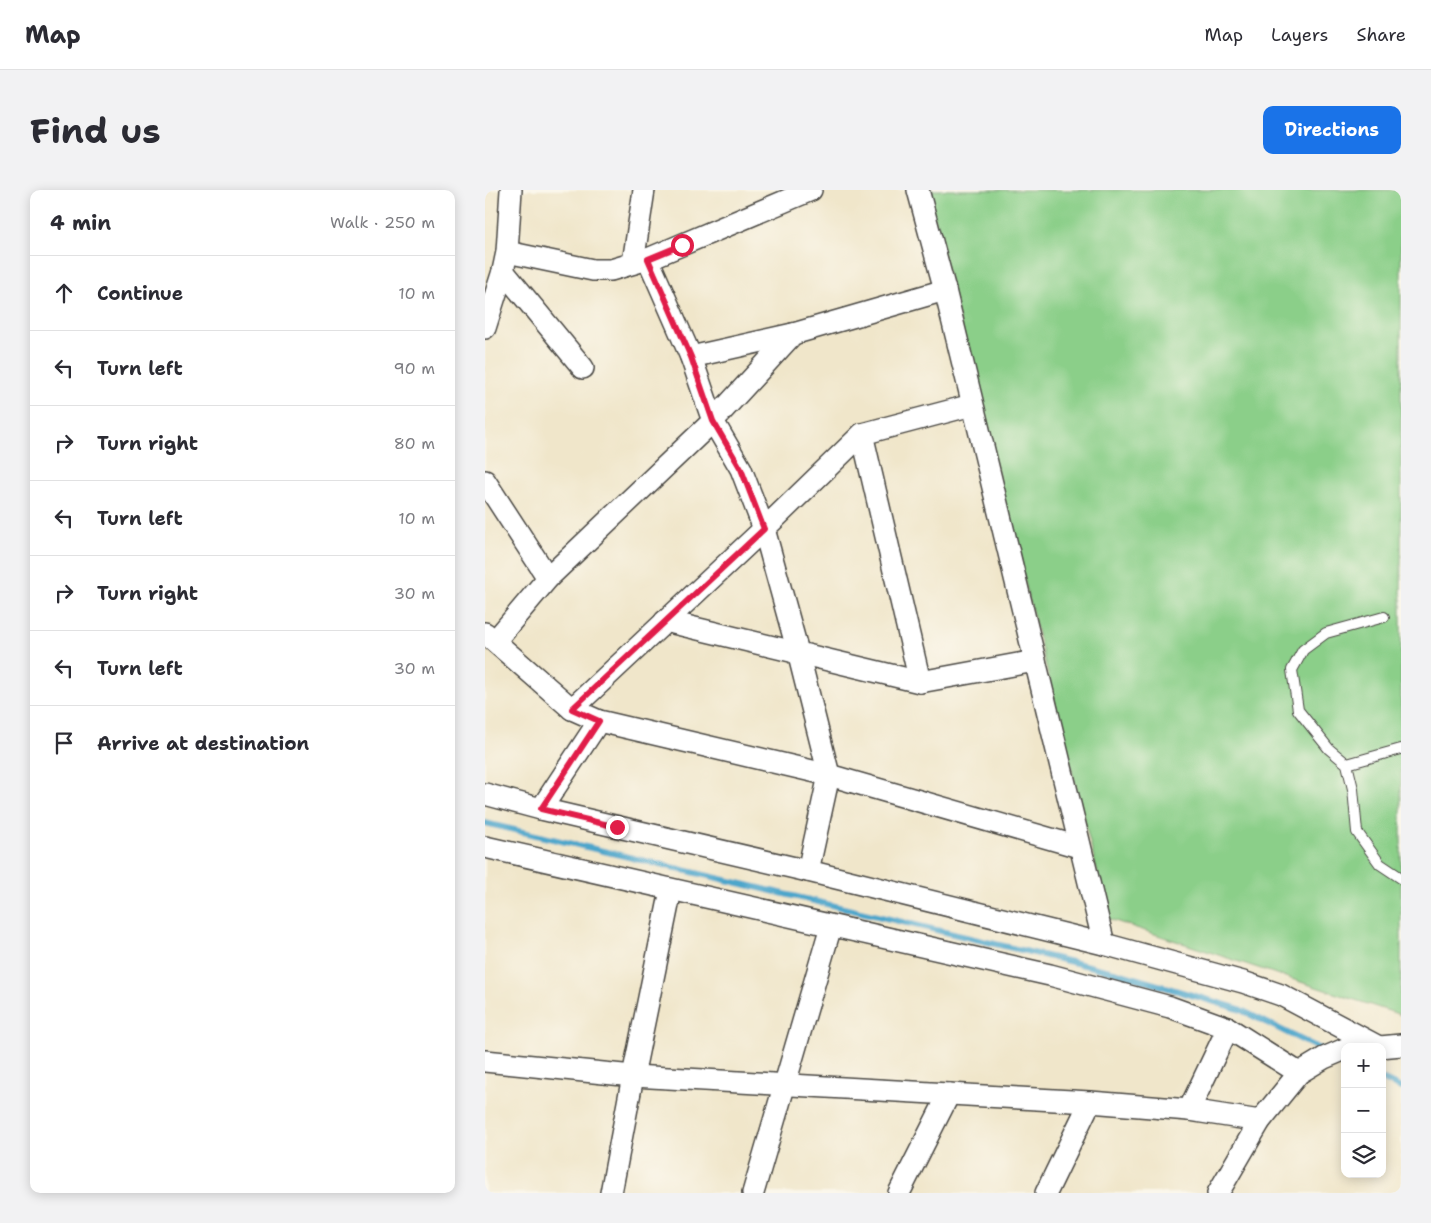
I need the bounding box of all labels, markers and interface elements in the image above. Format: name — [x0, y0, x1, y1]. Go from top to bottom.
text: Map — [25, 19, 81, 51]
text: Map — [1205, 23, 1243, 47]
text: Layers — [1271, 23, 1328, 47]
text: Share — [1356, 23, 1406, 47]
button: Directions — [1263, 106, 1401, 154]
text: Find us — [30, 107, 161, 154]
text: 4 min — [50, 209, 111, 237]
text: Walk · 250 m — [330, 212, 435, 233]
route start — [671, 234, 694, 257]
icon: ahead — [50, 279, 78, 307]
text: Continue — [97, 281, 183, 306]
text: 10 m — [398, 283, 435, 304]
icon: left — [50, 354, 78, 382]
text: Turn left — [97, 356, 183, 381]
text: 90 m — [394, 358, 435, 379]
icon: right — [50, 429, 78, 457]
text: Turn right — [97, 431, 198, 456]
text: 80 m — [394, 433, 435, 454]
icon: left — [50, 504, 78, 532]
text: Turn left — [97, 506, 183, 531]
text: 10 m — [398, 508, 435, 529]
icon: right — [50, 579, 78, 607]
text: Turn right — [97, 581, 198, 606]
text: 30 m — [394, 583, 435, 604]
icon: left — [50, 654, 78, 682]
text: Turn left — [97, 656, 183, 681]
text: 30 m — [394, 658, 435, 679]
icon: arrive — [50, 729, 78, 757]
text: Arrive at destination — [97, 731, 309, 756]
route end — [606, 816, 629, 839]
map controls — [1341, 1043, 1386, 1178]
button: + — [1341, 1043, 1386, 1088]
button: − — [1341, 1088, 1386, 1133]
button: layers — [1341, 1133, 1386, 1178]

